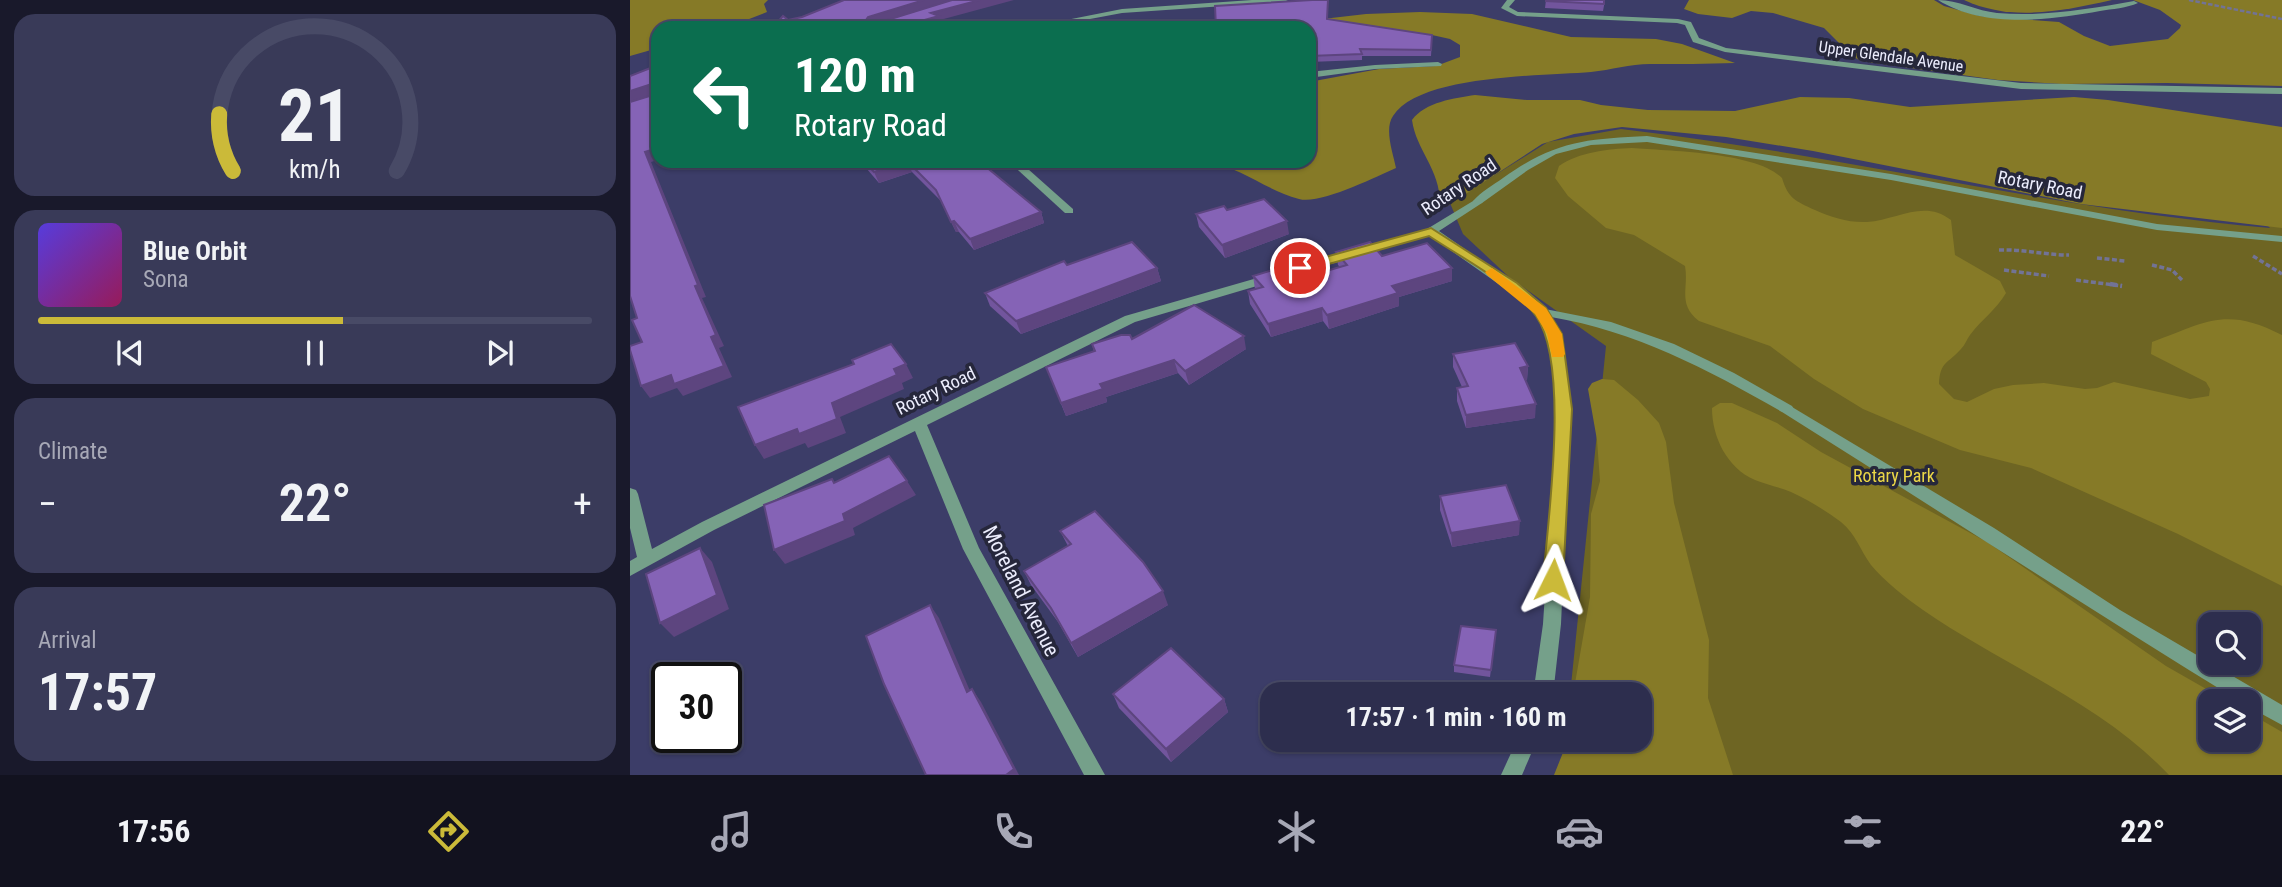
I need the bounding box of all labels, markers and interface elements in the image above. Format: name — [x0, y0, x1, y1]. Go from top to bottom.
street label: Upper Glendale Avenue — [1817, 37, 1964, 76]
text: 120 m — [794, 47, 916, 104]
icon: left — [679, 49, 770, 140]
text: 21 — [278, 73, 352, 159]
text: Rotary Road — [794, 106, 947, 144]
street label: Rotary Road — [1417, 154, 1500, 219]
text: km/h — [289, 155, 341, 184]
street label: Rotary Road — [1996, 166, 2084, 203]
text: Blue Orbit — [143, 236, 247, 266]
pin — [1270, 238, 1330, 298]
icon: arrive — [1281, 249, 1319, 287]
text: Sona — [143, 266, 189, 293]
icon: previous — [111, 334, 149, 372]
icon: pause — [296, 334, 334, 372]
icon: next — [481, 334, 519, 372]
street label: Rotary Road — [893, 362, 979, 419]
text: Climate — [38, 438, 108, 465]
park label: Rotary Park — [1853, 465, 1935, 486]
text: 22° — [279, 473, 351, 534]
text: − — [38, 482, 57, 526]
text: + — [573, 482, 592, 526]
street label: Moreland Avenue — [978, 522, 1064, 660]
position arrow — [1516, 543, 1590, 617]
map controls — [2198, 612, 2261, 752]
button: search — [2198, 612, 2261, 675]
text: Arrival — [38, 627, 97, 654]
text: 17:57 — [38, 662, 157, 723]
speed limit sign: 30 — [651, 662, 742, 753]
button: layers — [2198, 689, 2261, 752]
text: 17:57 · 1 min · 160 m — [1346, 702, 1566, 732]
icon: directions — [424, 807, 473, 856]
icon: music — [707, 807, 756, 856]
icon: phone — [989, 807, 1038, 856]
icon: climate — [1272, 807, 1321, 856]
icon: car — [1555, 807, 1604, 856]
icon: filters — [1838, 807, 1887, 856]
text: 17:56 — [117, 812, 190, 850]
text: 22° — [2120, 812, 2165, 850]

